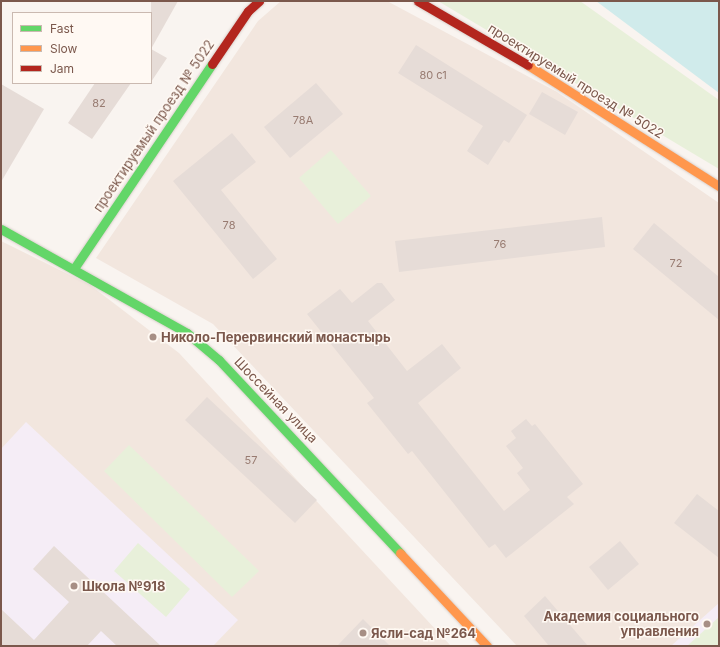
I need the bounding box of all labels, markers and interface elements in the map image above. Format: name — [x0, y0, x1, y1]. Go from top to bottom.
legend — [12, 12, 152, 84]
street label: проектируемый проезд № 5022 — [485, 20, 667, 142]
text: Fast — [50, 21, 74, 36]
street label: проектируемый проезд № 5022 — [90, 37, 218, 215]
text: Slow — [50, 41, 77, 56]
text: Jam — [50, 61, 74, 76]
house number: 80 с1 — [419, 68, 447, 82]
house number: 82 — [92, 96, 106, 110]
house number: 78А — [293, 113, 313, 127]
house number: 78 — [223, 218, 235, 232]
house number: 76 — [494, 237, 506, 251]
house number: 72 — [670, 256, 682, 270]
place label: Николо-Перервинский монастырь — [161, 329, 391, 345]
marker: Николо-Перервинский монастырь — [148, 332, 158, 342]
street label: Шоссейная улица — [231, 354, 321, 446]
house number: 57 — [245, 453, 257, 467]
place label: Школа №918 — [82, 578, 165, 594]
marker: Школа №918 — [69, 581, 79, 591]
place label: Академия социального управления — [544, 609, 699, 640]
marker: Академия социального управления — [702, 619, 712, 629]
place label: Ясли-сад №264 — [371, 625, 476, 641]
marker: Ясли-сад №264 — [358, 628, 368, 638]

